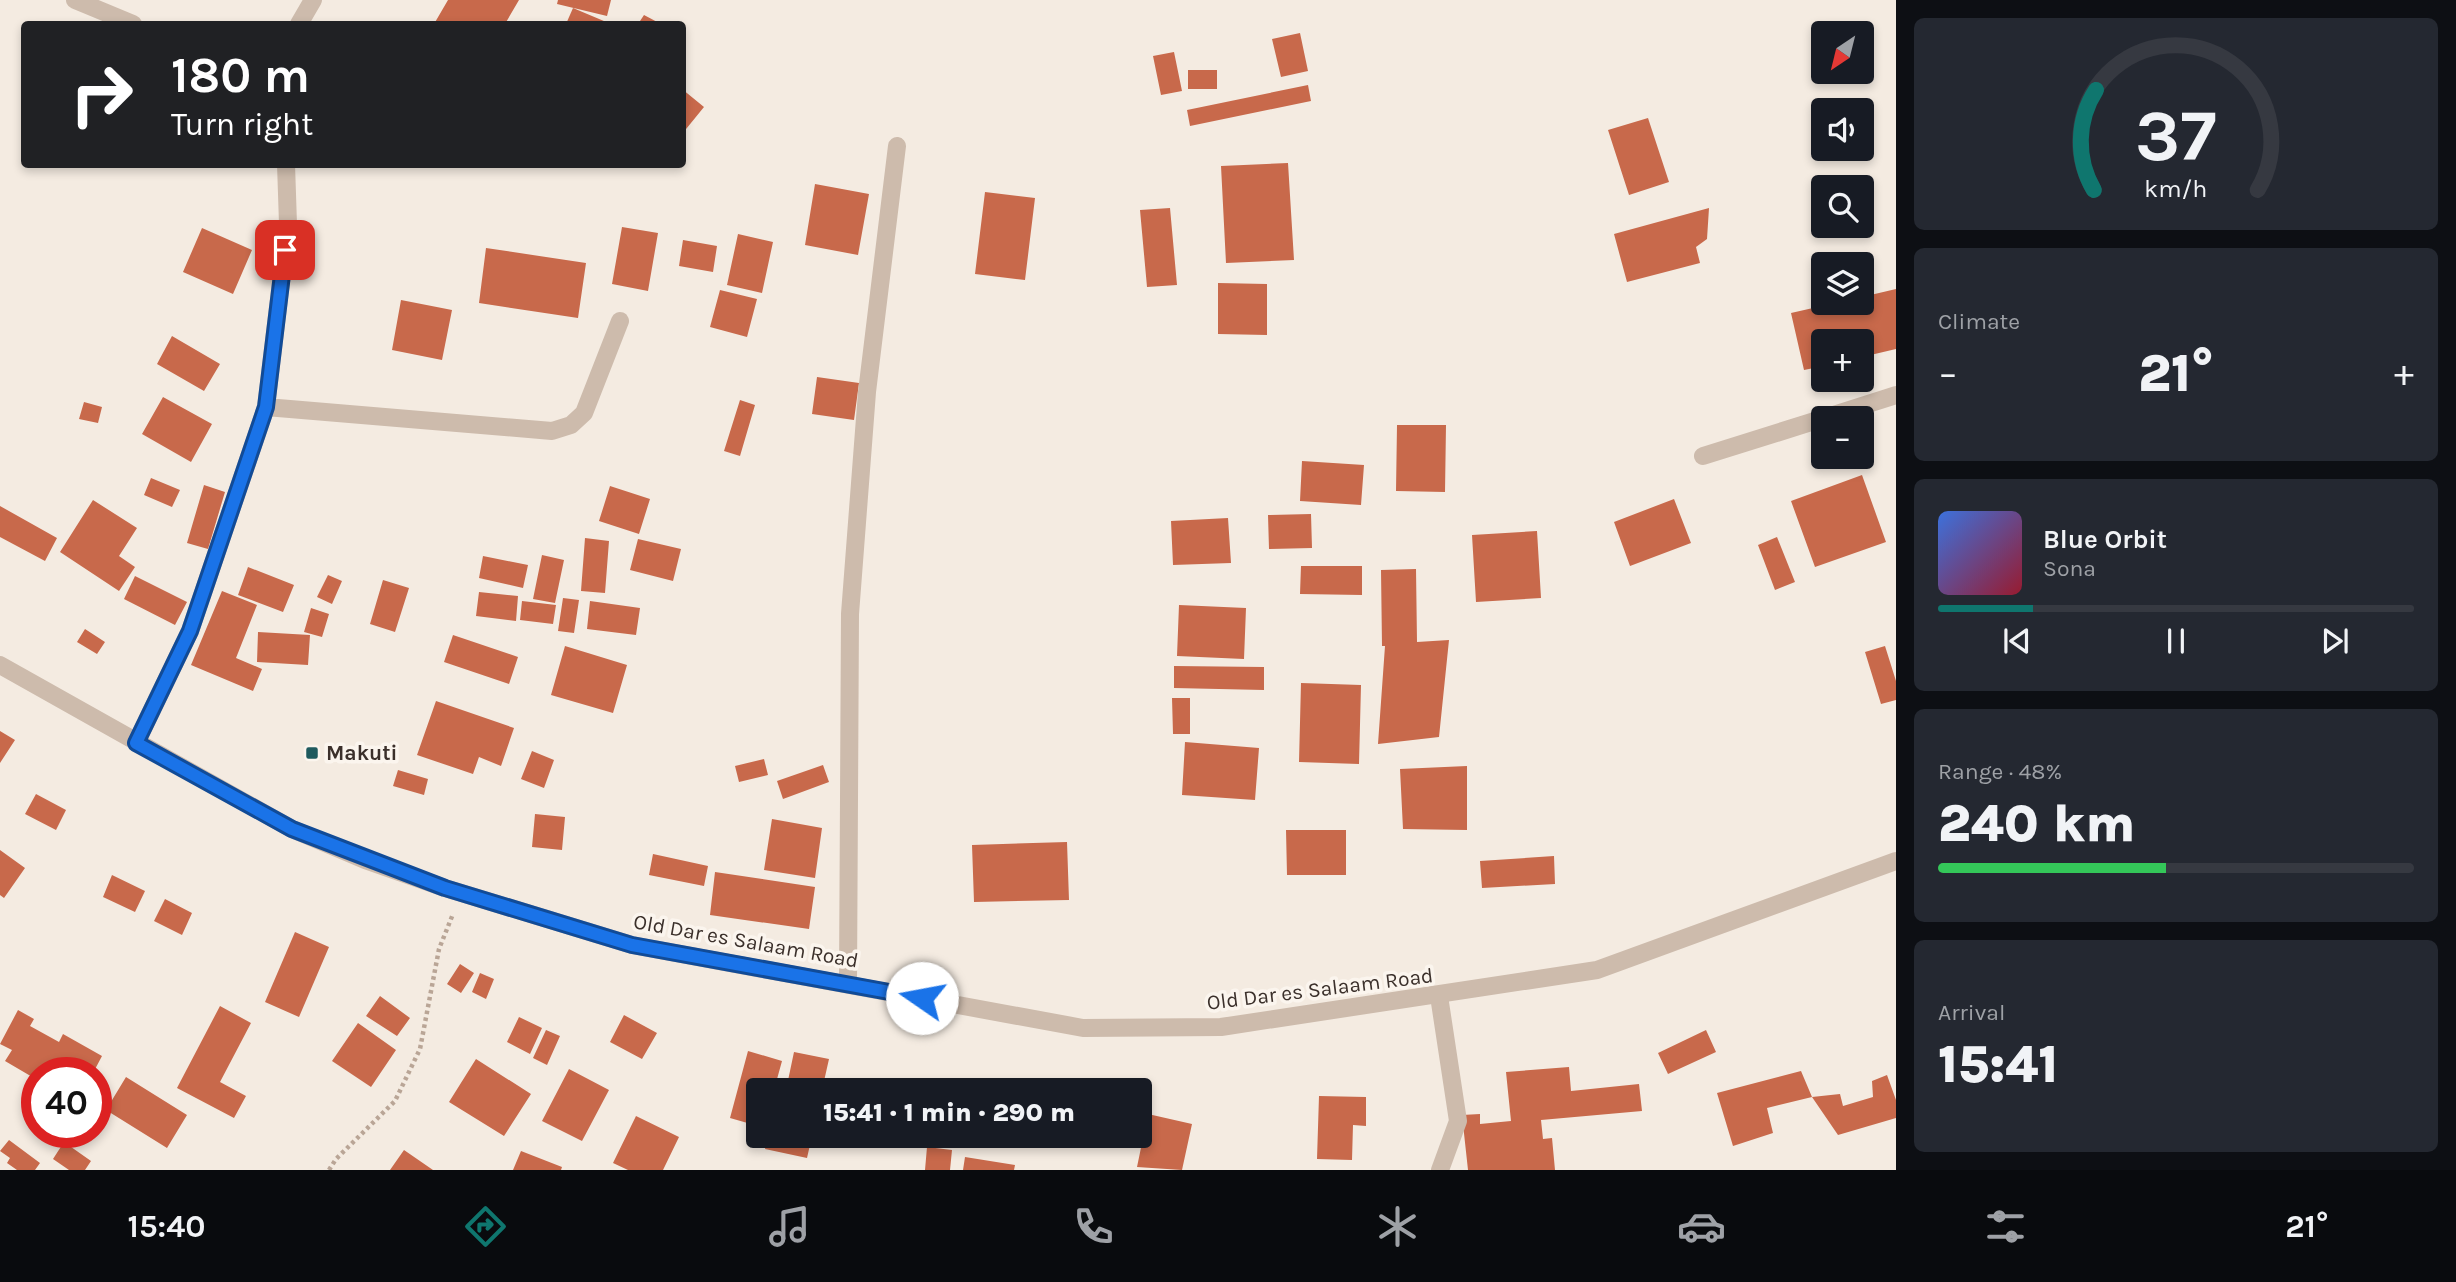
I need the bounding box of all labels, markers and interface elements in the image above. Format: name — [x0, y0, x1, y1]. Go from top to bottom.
north arrow — [1811, 21, 1874, 84]
map controls — [1811, 21, 1874, 469]
text: 180 m — [171, 47, 310, 104]
icon: right — [56, 49, 147, 140]
text: 37 — [2135, 94, 2217, 179]
button: sound — [1811, 98, 1874, 161]
text: Turn right — [171, 106, 313, 143]
text: km/h — [2144, 174, 2208, 203]
button: search — [1811, 175, 1874, 238]
pin — [255, 220, 315, 280]
icon: arrive — [266, 231, 304, 269]
button: layers — [1811, 252, 1874, 315]
text: Climate — [1938, 308, 2020, 335]
button: + — [1811, 329, 1874, 392]
text: 21° — [2138, 343, 2214, 404]
text: − — [1938, 351, 1958, 396]
text: + — [2394, 351, 2414, 396]
button: − — [1811, 406, 1874, 469]
text: Blue Orbit — [2043, 524, 2167, 555]
text: Sona — [2043, 555, 2096, 582]
icon: previous — [1998, 622, 2036, 660]
icon: pause — [2157, 622, 2195, 660]
icon: next — [2316, 622, 2354, 660]
place label: Makuti — [326, 741, 397, 765]
marker: Makuti — [304, 745, 320, 761]
text: Range · 48% — [1938, 758, 2062, 785]
text: 240 km — [1938, 793, 2135, 854]
street label: Old Dar es Salaam Road — [632, 909, 860, 973]
position arrow — [885, 961, 959, 1035]
street label: Old Dar es Salaam Road — [1205, 963, 1435, 1015]
text: Arrival — [1938, 999, 2005, 1026]
text: 15:41 — [1938, 1034, 2058, 1095]
speed limit sign: 40 — [21, 1057, 112, 1148]
text: 15:41 · 1 min · 290 m — [823, 1097, 1075, 1128]
icon: directions — [461, 1202, 510, 1251]
icon: music — [765, 1202, 814, 1251]
icon: phone — [1069, 1202, 1118, 1251]
icon: climate — [1373, 1202, 1422, 1251]
icon: car — [1677, 1202, 1726, 1251]
icon: filters — [1981, 1202, 2030, 1251]
text: 15:40 — [128, 1208, 205, 1245]
text: 21° — [2285, 1208, 2328, 1245]

